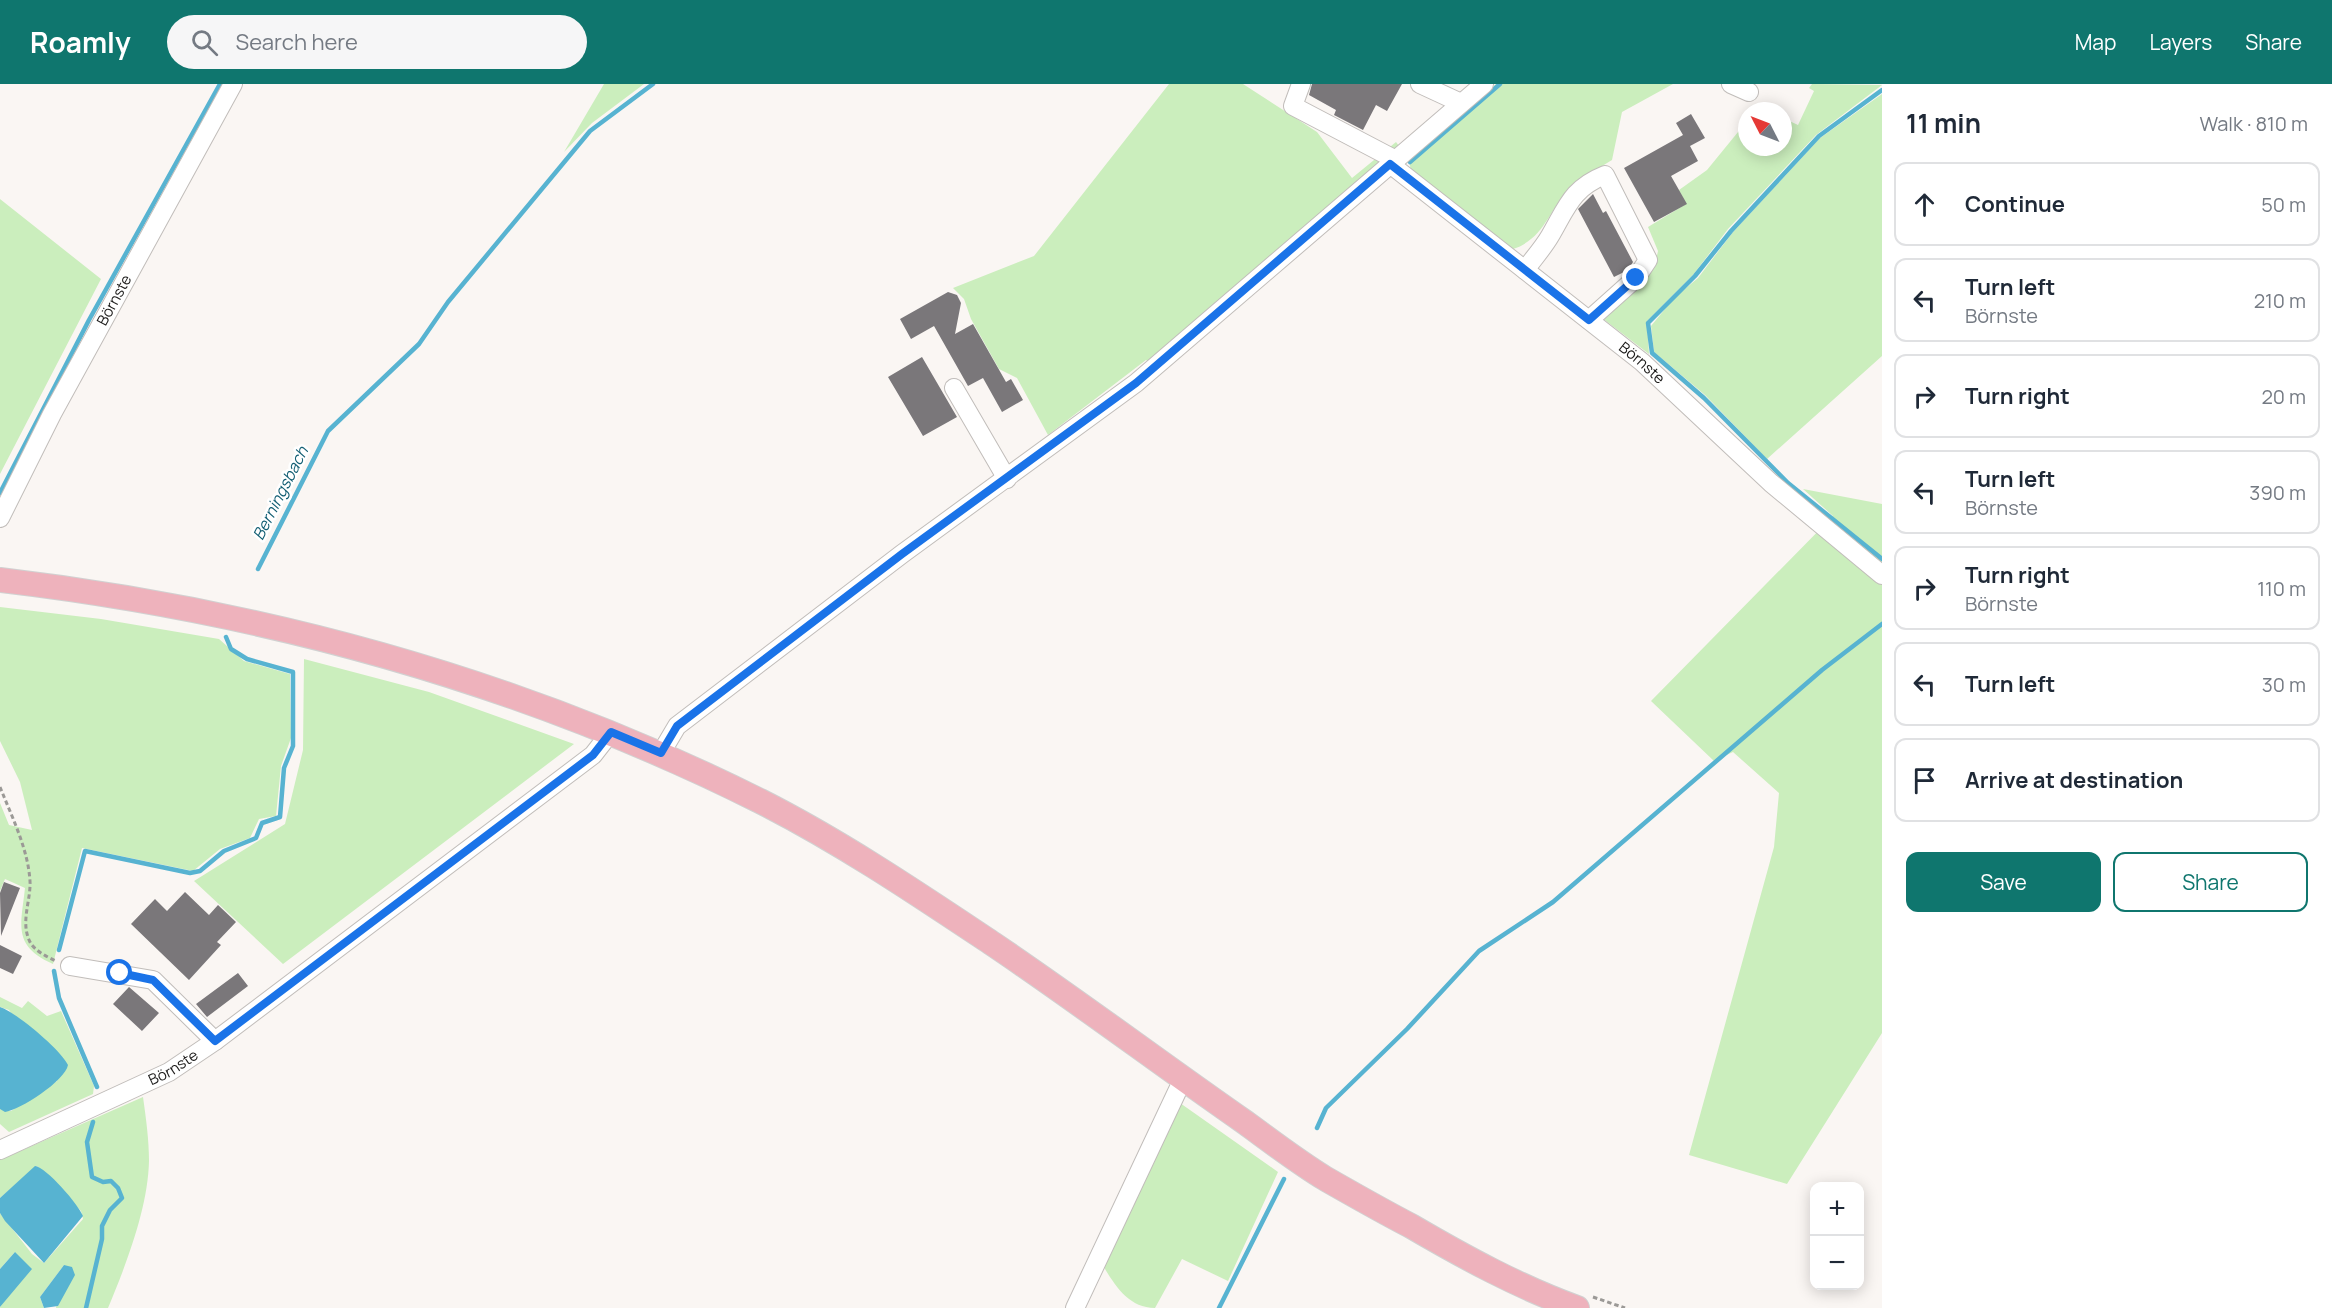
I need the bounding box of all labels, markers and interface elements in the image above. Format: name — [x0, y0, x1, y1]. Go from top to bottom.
search box — [167, 15, 587, 69]
text: Roamly — [30, 23, 131, 61]
icon: search — [188, 26, 221, 59]
text: Search here — [236, 27, 358, 57]
text: Map — [2075, 28, 2116, 56]
text: Layers — [2149, 28, 2212, 56]
text: Share — [2245, 28, 2302, 56]
north arrow — [1738, 102, 1792, 156]
text: 11 min — [1906, 105, 1981, 141]
text: Walk · 810 m — [2199, 110, 2308, 137]
icon: ahead — [1908, 188, 1941, 221]
text: Continue — [1965, 189, 2065, 219]
text: 50 m — [2261, 191, 2306, 218]
route end — [1622, 264, 1648, 290]
street label: Börnste — [92, 271, 136, 329]
text: Turn left — [1965, 272, 2055, 302]
icon: left — [1908, 284, 1941, 317]
text: 210 m — [2254, 287, 2306, 314]
text: Börnste — [1965, 302, 2038, 329]
street label: Börnste — [1615, 337, 1670, 389]
icon: right — [1908, 380, 1941, 413]
text: Turn right — [1965, 381, 2070, 411]
text: 20 m — [2261, 383, 2306, 410]
water label: Berningsbach — [247, 442, 313, 544]
text: Turn left — [1965, 464, 2055, 494]
icon: left — [1908, 476, 1941, 509]
text: 390 m — [2249, 479, 2306, 506]
text: Börnste — [1965, 494, 2038, 521]
text: Turn right — [1965, 560, 2070, 590]
icon: right — [1908, 572, 1941, 605]
text: 110 m — [2257, 575, 2306, 602]
text: Börnste — [1965, 590, 2038, 617]
icon: left — [1908, 668, 1941, 701]
text: Turn left — [1965, 669, 2055, 699]
text: 30 m — [2262, 671, 2306, 698]
icon: arrive — [1908, 764, 1941, 797]
text: Arrive at destination — [1965, 765, 2183, 795]
button: Save — [1906, 852, 2101, 912]
button: Share — [2113, 852, 2308, 912]
route start — [106, 959, 132, 985]
street label: Börnste — [145, 1044, 202, 1090]
map controls — [1810, 1182, 1864, 1290]
button: + — [1810, 1182, 1864, 1236]
button: − — [1810, 1236, 1864, 1290]

